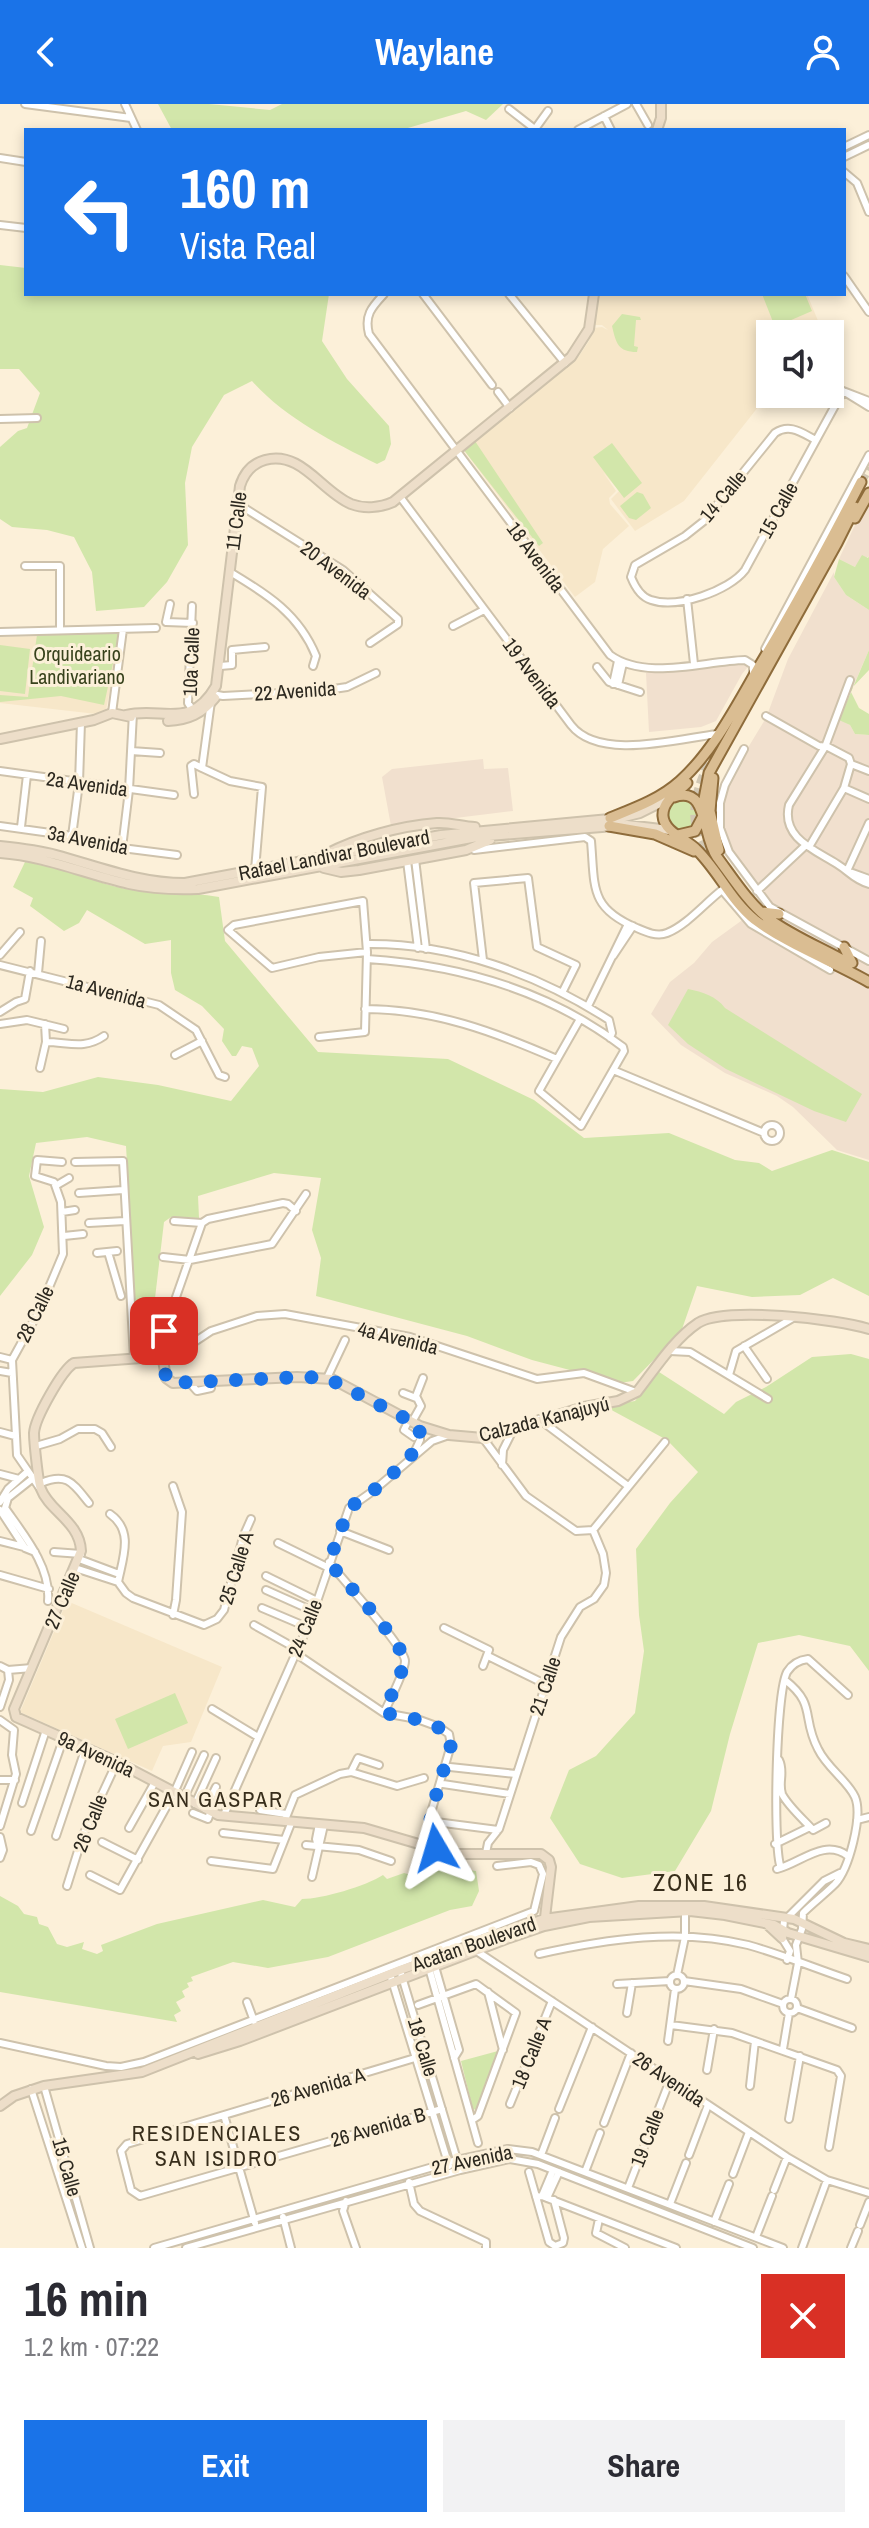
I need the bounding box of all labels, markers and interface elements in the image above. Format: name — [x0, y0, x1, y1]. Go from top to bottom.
text: Waylane — [375, 28, 494, 76]
icon: back — [24, 30, 68, 74]
icon: person — [801, 30, 845, 74]
text: 160 m — [180, 150, 310, 225]
icon: left — [48, 160, 152, 264]
text: Vista Real — [180, 222, 316, 270]
map controls — [756, 320, 844, 408]
button: sound — [756, 320, 844, 408]
street label: 14 Calle — [693, 464, 752, 527]
street label: 15 Calle — [751, 477, 804, 543]
street label: 11 Calle — [219, 490, 252, 552]
street label: 18 Avenida — [501, 516, 572, 597]
street label: 20 Avenida — [296, 534, 377, 605]
street label: 10a Calle — [176, 627, 205, 697]
street label: 19 Avenida — [497, 632, 568, 713]
park label: Orquideario Landivariano — [29, 640, 125, 690]
street label: 22 Avenida — [253, 674, 337, 707]
street label: 2a Avenida — [45, 764, 129, 803]
street label: 3a Avenida — [45, 818, 131, 861]
street label: Rafael Landivar Boulevard — [236, 823, 432, 886]
street label: 1a Avenida — [63, 967, 149, 1014]
street label: 28 Calle — [9, 1281, 60, 1347]
pin — [130, 1297, 198, 1365]
icon: arrive — [142, 1309, 186, 1353]
street label: 4a Avenida — [355, 1315, 441, 1361]
street label: Calzada Kanajuyú — [476, 1389, 612, 1448]
street label: 25 Calle A — [212, 1528, 259, 1608]
street label: 27 Calle — [37, 1567, 86, 1633]
street label: 24 Calle — [281, 1595, 328, 1661]
street label: 21 Calle — [522, 1653, 567, 1719]
street label: 9a Avenida — [53, 1724, 139, 1783]
district label: SAN GASPAR — [148, 1784, 284, 1814]
street label: 26 Calle — [66, 1790, 113, 1856]
position arrow — [394, 1806, 478, 1890]
district label: ZONE 16 — [653, 1866, 749, 1898]
street label: Acatan Boulevard — [407, 1910, 539, 1978]
street label: 18 Calle A — [504, 2013, 557, 2093]
street label: 18 Calle — [402, 2014, 445, 2080]
street label: 26 Avenida — [628, 2045, 711, 2113]
street label: 26 Avenida A — [268, 2060, 368, 2113]
street label: 26 Avenida B — [327, 2100, 428, 2153]
street label: 19 Calle — [623, 2105, 670, 2171]
district label: RESIDENCIALES SAN ISIDRO — [132, 2118, 302, 2173]
street label: 15 Calle — [46, 2134, 89, 2200]
street label: 27 Avenida — [429, 2138, 515, 2181]
text: 16 min — [24, 2266, 149, 2331]
button: close — [761, 2274, 845, 2358]
text: 1.2 km · 07:22 — [24, 2329, 159, 2364]
button: Exit — [24, 2420, 427, 2512]
button: Share — [443, 2420, 845, 2512]

